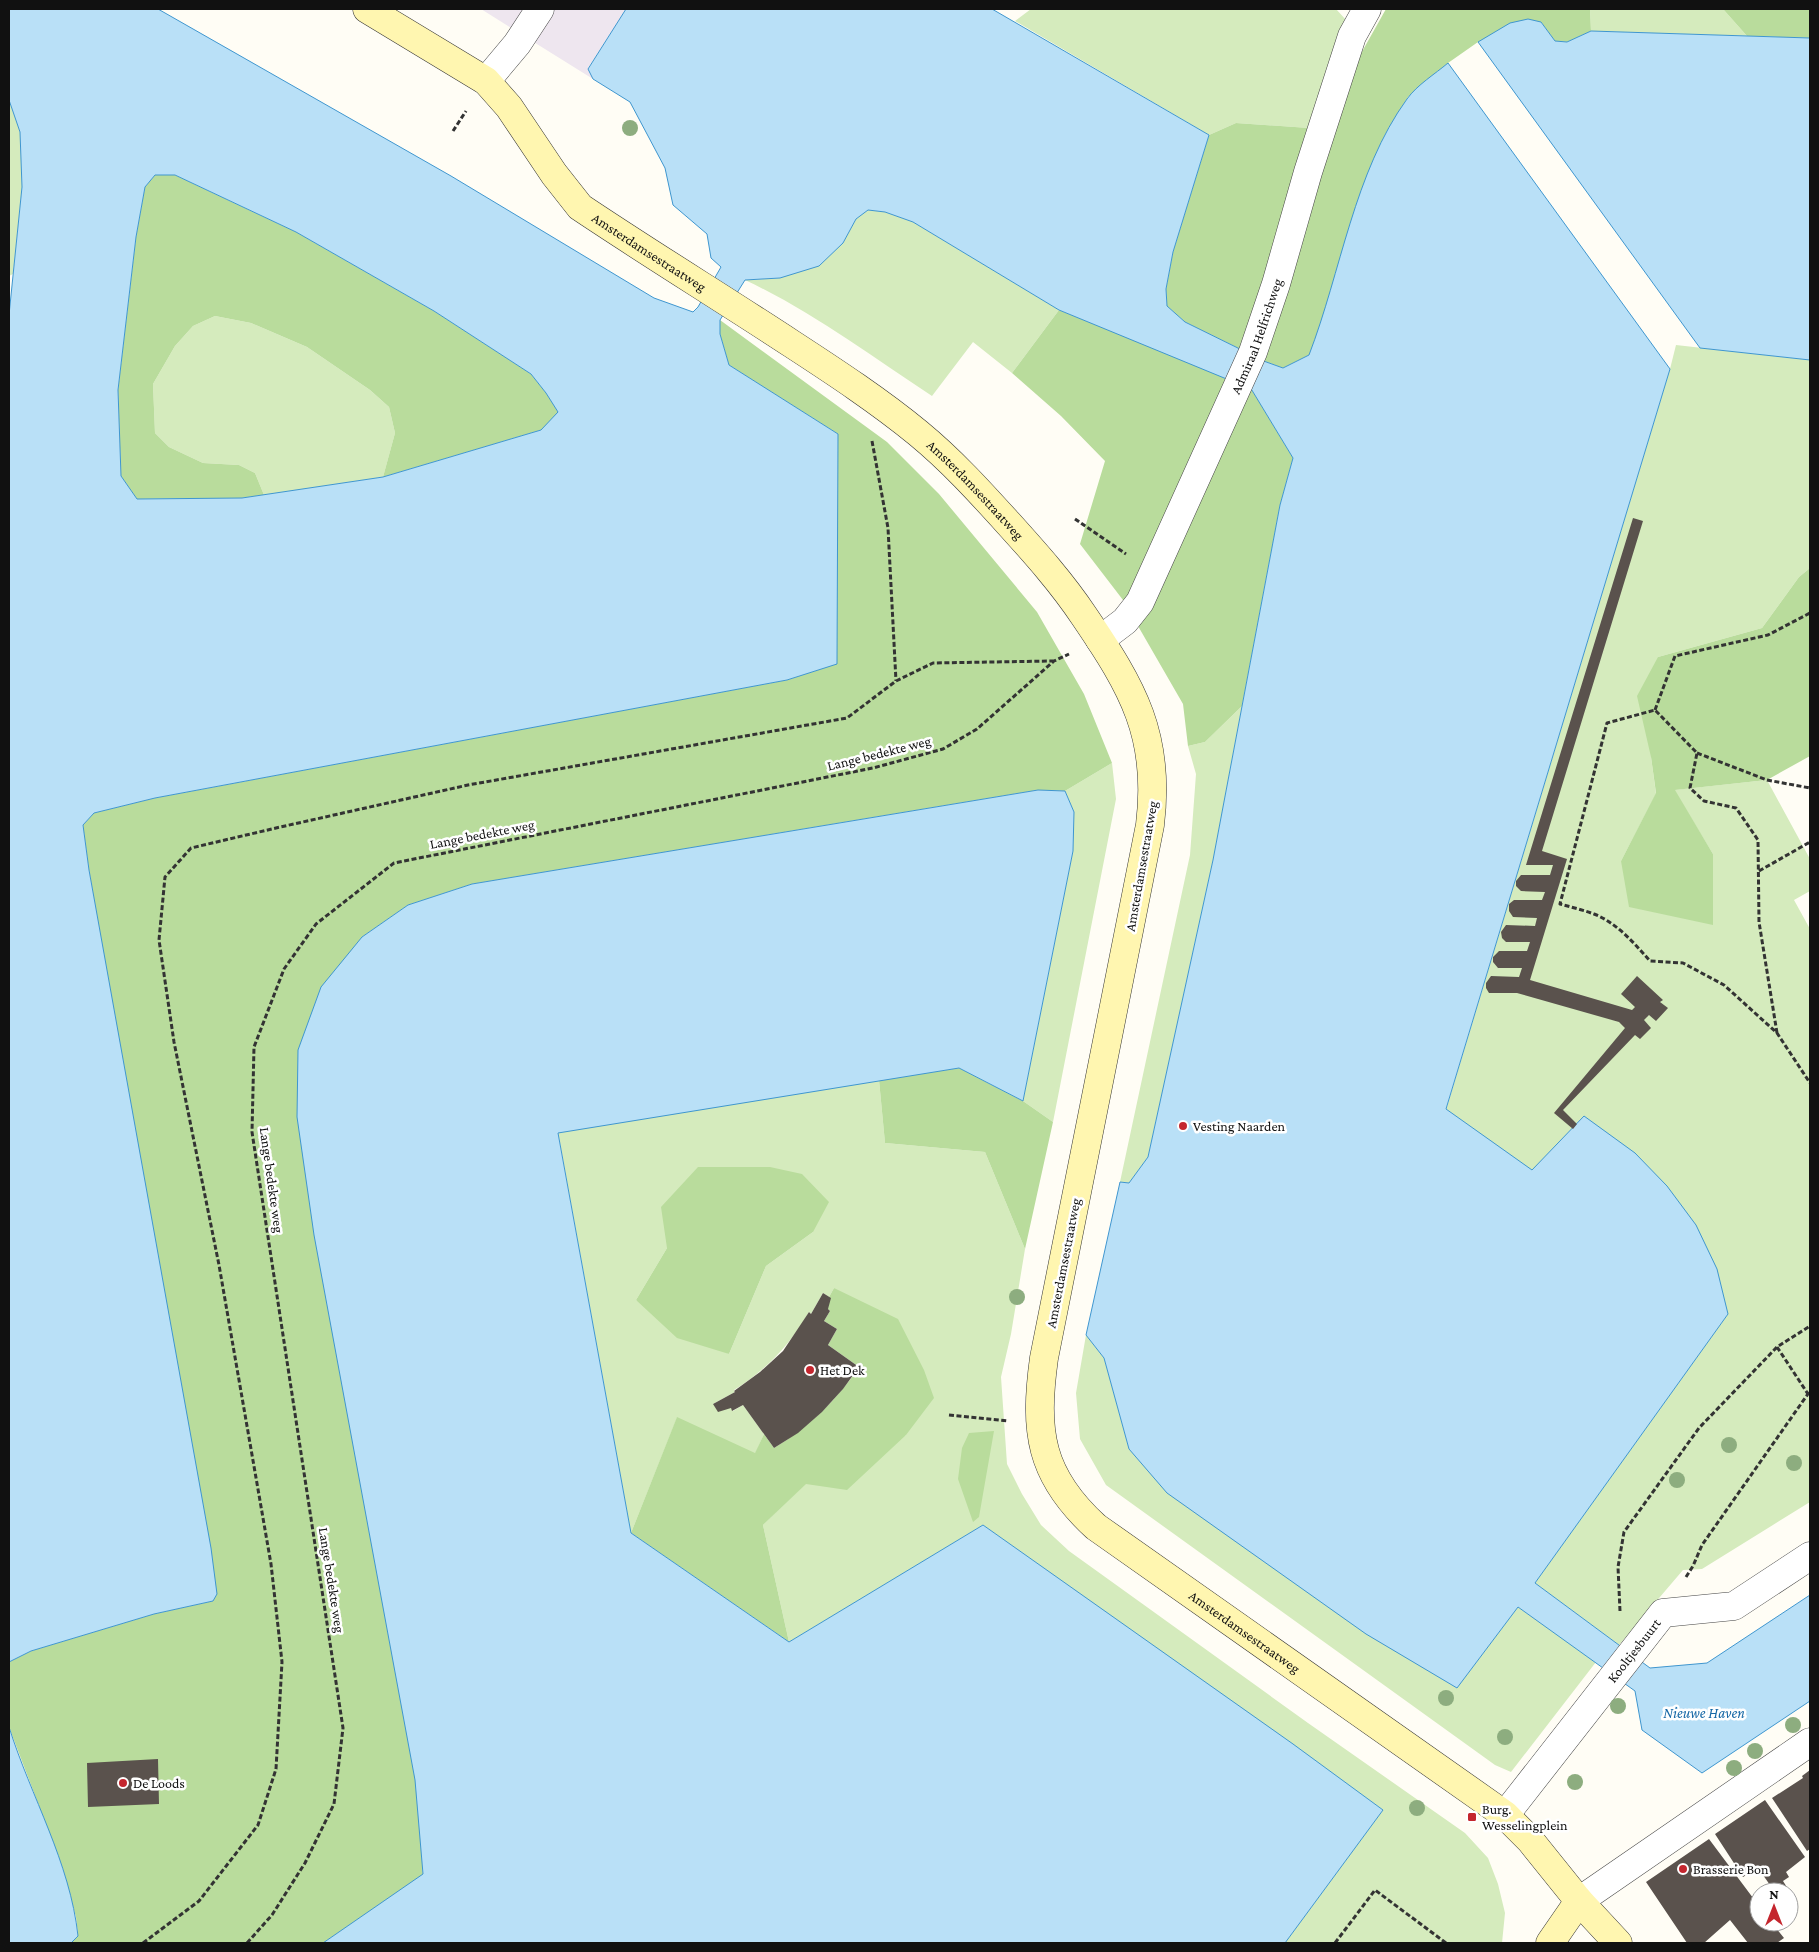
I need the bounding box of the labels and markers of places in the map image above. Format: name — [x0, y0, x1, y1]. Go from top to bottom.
place label: Vesting Naarden — [1193, 1118, 1286, 1134]
marker: Vesting Naarden — [1177, 1120, 1189, 1132]
place label: Het Dek — [820, 1362, 865, 1378]
marker: Het Dek — [804, 1364, 816, 1376]
place label: De Loods — [133, 1775, 185, 1791]
marker: De Loods — [117, 1777, 129, 1789]
place label: Burg. Wesselingplein — [1482, 1801, 1568, 1833]
marker: Burg. Wesselingplein — [1466, 1811, 1478, 1823]
place label: Brasserie Bon — [1693, 1861, 1769, 1877]
marker: Brasserie Bon — [1677, 1863, 1689, 1875]

